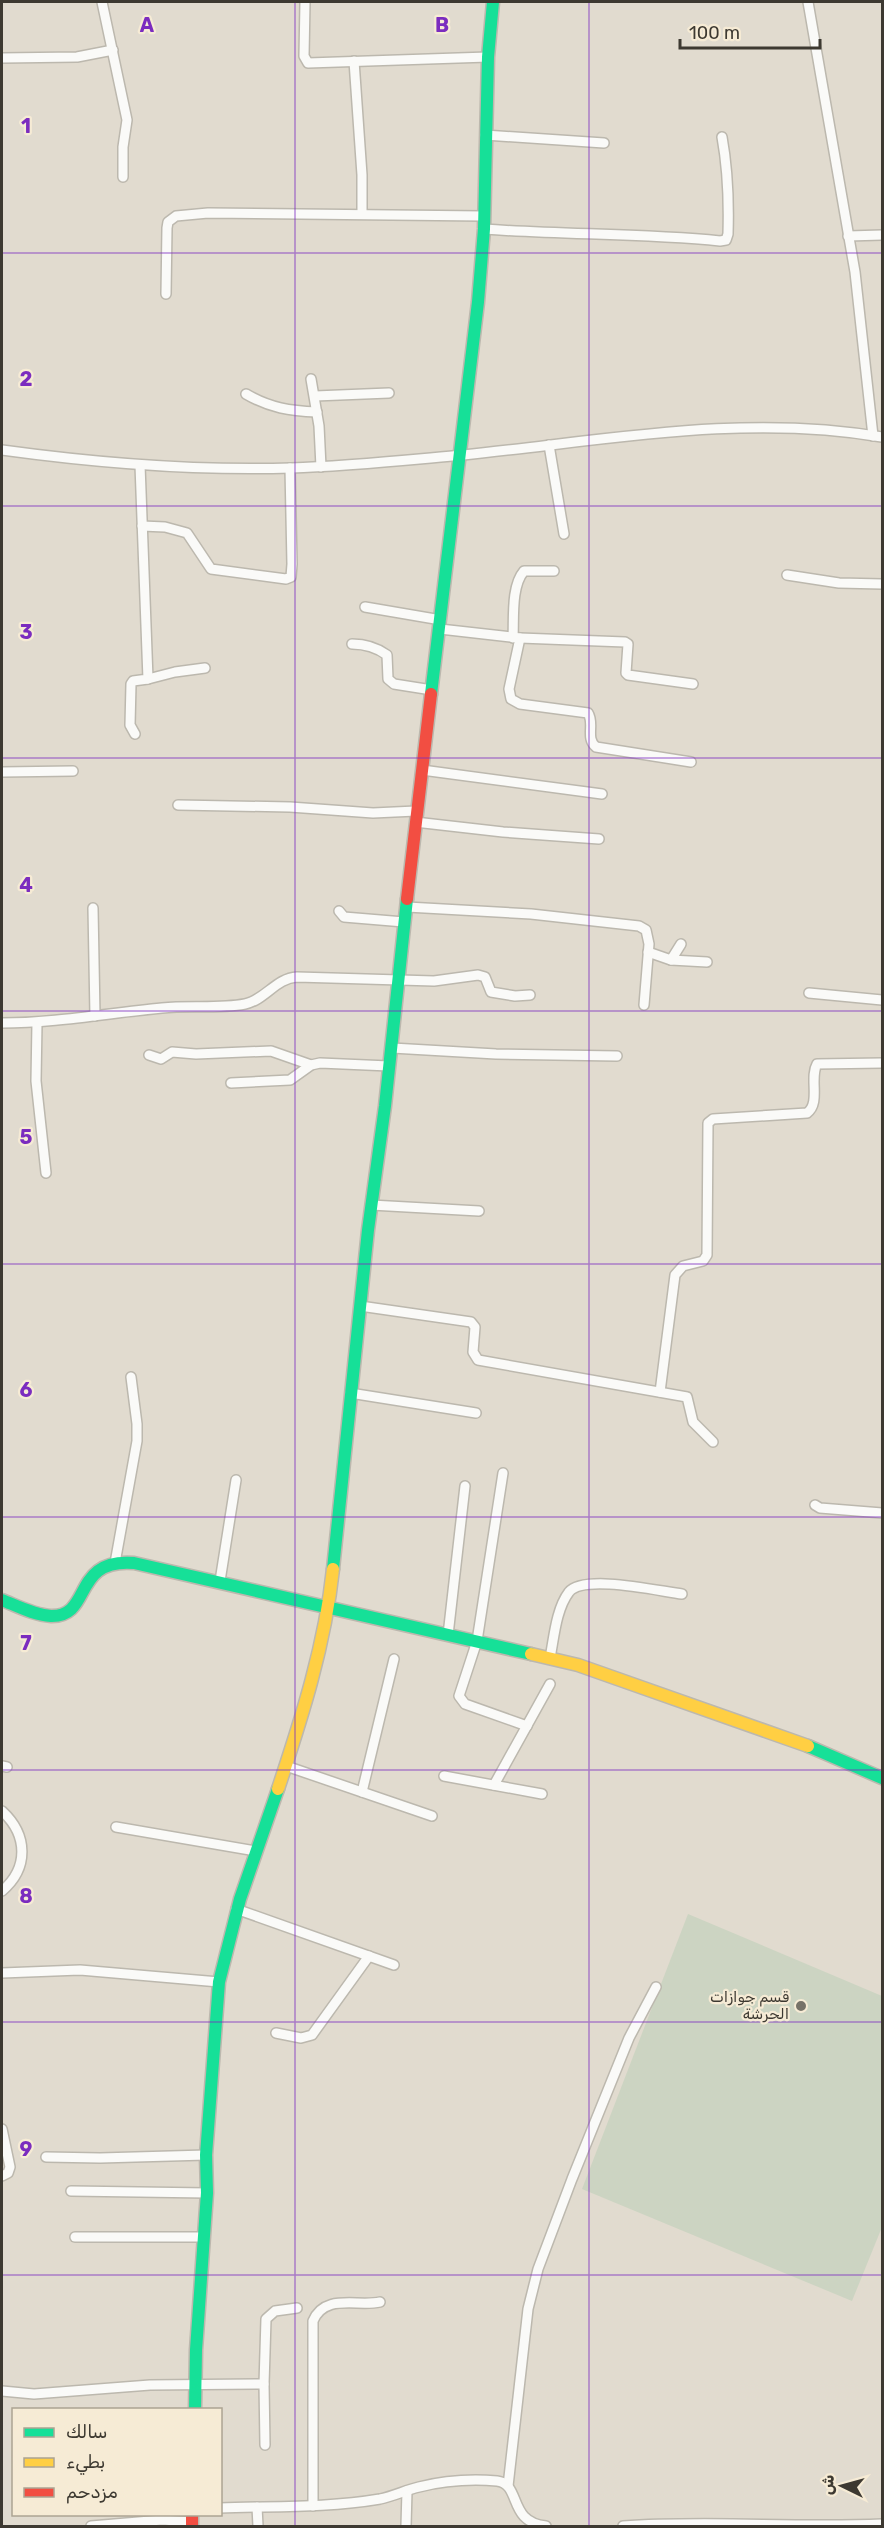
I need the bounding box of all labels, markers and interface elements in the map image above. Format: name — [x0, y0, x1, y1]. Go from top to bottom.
scale bar — [680, 12, 820, 50]
text: A — [140, 13, 155, 37]
text: B — [435, 13, 449, 37]
text: 100 m — [689, 22, 740, 44]
text: 1 — [21, 114, 31, 138]
text: 2 — [20, 367, 33, 391]
text: 3 — [19, 620, 33, 644]
text: 4 — [19, 873, 33, 897]
text: 5 — [20, 1125, 33, 1149]
text: 6 — [19, 1378, 33, 1402]
text: 7 — [20, 1631, 32, 1655]
text: 8 — [19, 1884, 33, 1908]
place label: قسم جوازات الحرشة — [710, 1988, 789, 2023]
marker: قسم جوازات الحرشة — [794, 1999, 808, 2013]
text: 9 — [20, 2137, 33, 2161]
legend — [12, 2408, 222, 2516]
text: سالك — [66, 2421, 107, 2443]
text: بطيء — [66, 2451, 105, 2475]
north arrow — [812, 2456, 872, 2516]
text: ش — [817, 2474, 838, 2496]
text: مزدحم — [66, 2481, 118, 2504]

